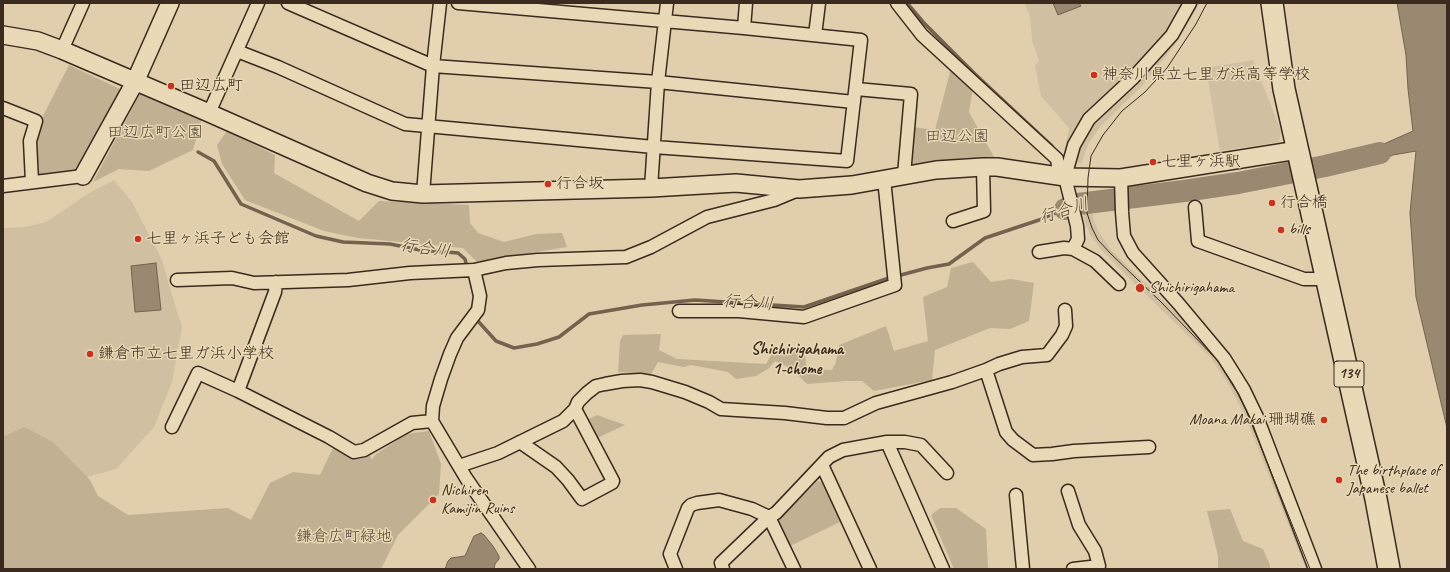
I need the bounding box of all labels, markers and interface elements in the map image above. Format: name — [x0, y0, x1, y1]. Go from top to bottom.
place label: 神奈川県立七里ガ浜高等学校 — [1102, 65, 1310, 85]
marker: 神奈川県立七里ガ浜高等学校 — [1089, 70, 1099, 80]
place label: 田辺広町 — [179, 76, 243, 96]
marker: 田辺広町 — [166, 81, 176, 91]
park label: 田辺広町公園 — [107, 123, 203, 143]
park label: 田辺公園 — [925, 127, 989, 147]
place label: 七里ヶ浜駅 — [1161, 152, 1241, 172]
marker: 七里ヶ浜駅 — [1148, 157, 1158, 167]
place label: 行合坂 — [556, 174, 604, 194]
marker: 行合坂 — [543, 179, 553, 189]
place label: 行合橋 — [1280, 193, 1328, 213]
water label: 行合川 — [1037, 194, 1091, 228]
marker: 行合橋 — [1267, 198, 1277, 208]
place label: bills — [1289, 220, 1310, 240]
marker: bills — [1276, 225, 1286, 235]
place label: 七里ヶ浜子ども会館 — [146, 229, 290, 249]
marker: 七里ヶ浜子ども会館 — [133, 234, 143, 244]
water label: 行合川 — [398, 235, 452, 263]
place label: Shichirigahama — [1149, 278, 1234, 298]
marker: Shichirigahama — [1134, 282, 1146, 294]
water label: 行合川 — [722, 291, 774, 315]
district label: Shichirigahama 1-chome — [751, 340, 843, 380]
place label: 鎌倉市立七里ガ浜小学校 — [98, 344, 274, 364]
marker: 鎌倉市立七里ガ浜小学校 — [85, 349, 95, 359]
road number: 134 — [1334, 361, 1364, 387]
place label: Moana Makai 珊瑚礁 — [1189, 410, 1316, 430]
marker: Moana Makai 珊瑚礁 — [1319, 415, 1329, 425]
place label: The birthplace of Japanese ballet — [1347, 461, 1440, 499]
marker: The birthplace of Japanese ballet — [1334, 475, 1344, 485]
place label: Nichiren Kamijin Ruins — [441, 481, 514, 519]
marker: Nichiren Kamijin Ruins — [428, 495, 438, 505]
park label: 鎌倉広町緑地 — [296, 527, 392, 547]

